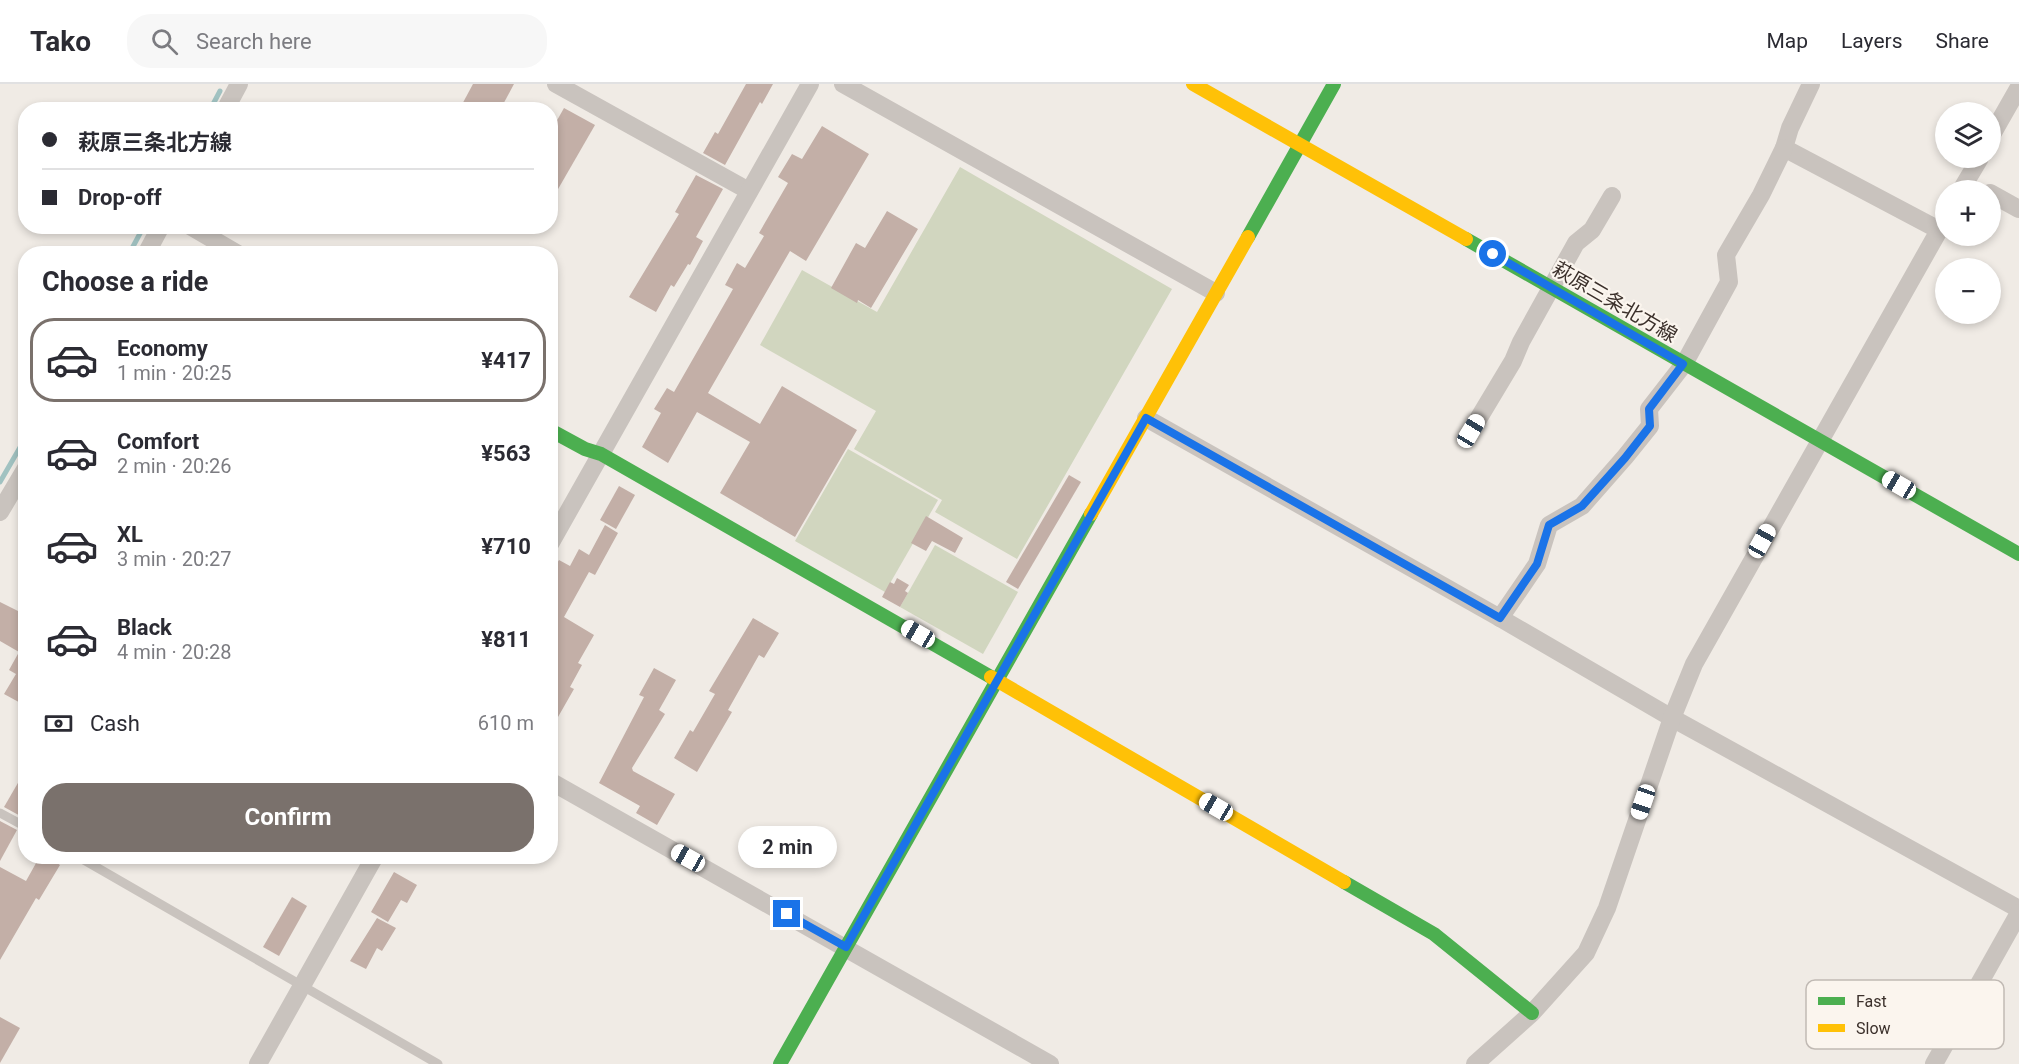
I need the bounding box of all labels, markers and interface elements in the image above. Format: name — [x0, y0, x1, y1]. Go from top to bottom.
search box — [127, 14, 547, 68]
text: Tako — [30, 25, 91, 58]
icon: search — [148, 25, 181, 58]
text: Search here — [196, 29, 312, 54]
text: Map — [1766, 29, 1808, 53]
text: Layers — [1841, 29, 1902, 53]
text: Share — [1935, 29, 1989, 53]
map controls — [1935, 102, 2001, 324]
button: layers — [1935, 102, 2001, 168]
text: 萩原三条北方線 — [78, 130, 232, 155]
button: + — [1935, 180, 2001, 246]
text: Drop-off — [78, 185, 162, 210]
route start — [1479, 240, 1506, 267]
street label: 萩原三条北方線 — [1548, 257, 1682, 347]
button: − — [1935, 258, 2001, 324]
text: Choose a ride — [42, 266, 208, 298]
icon: car — [45, 333, 99, 387]
text: Economy — [117, 336, 208, 361]
text: ¥417 — [481, 348, 531, 373]
text: 1 min · 20:25 — [117, 361, 232, 385]
car — [1454, 411, 1488, 451]
icon: car — [45, 426, 99, 480]
text: Comfort — [117, 429, 199, 454]
text: ¥563 — [481, 441, 531, 466]
text: 2 min · 20:26 — [117, 454, 232, 478]
car — [1879, 468, 1919, 502]
icon: car — [45, 519, 99, 573]
car — [1745, 521, 1779, 561]
text: XL — [117, 522, 143, 547]
text: ¥710 — [481, 534, 531, 559]
text: 3 min · 20:27 — [117, 547, 232, 571]
icon: car — [45, 612, 99, 666]
text: Black — [117, 615, 172, 640]
car — [898, 617, 938, 651]
text: ¥811 — [481, 627, 531, 652]
text: 4 min · 20:28 — [117, 640, 232, 664]
icon: cash — [42, 707, 75, 740]
text: Cash — [90, 711, 140, 736]
text: 610 m — [478, 711, 534, 735]
car — [1629, 782, 1657, 822]
button: Confirm — [42, 783, 534, 852]
car — [1196, 790, 1236, 824]
callout: 2 min — [738, 827, 836, 869]
text: 2 min — [762, 835, 813, 859]
car — [668, 841, 708, 875]
route end — [773, 900, 800, 927]
legend — [1806, 980, 2004, 1049]
text: Fast — [1856, 992, 1887, 1011]
text: Slow — [1856, 1019, 1891, 1038]

